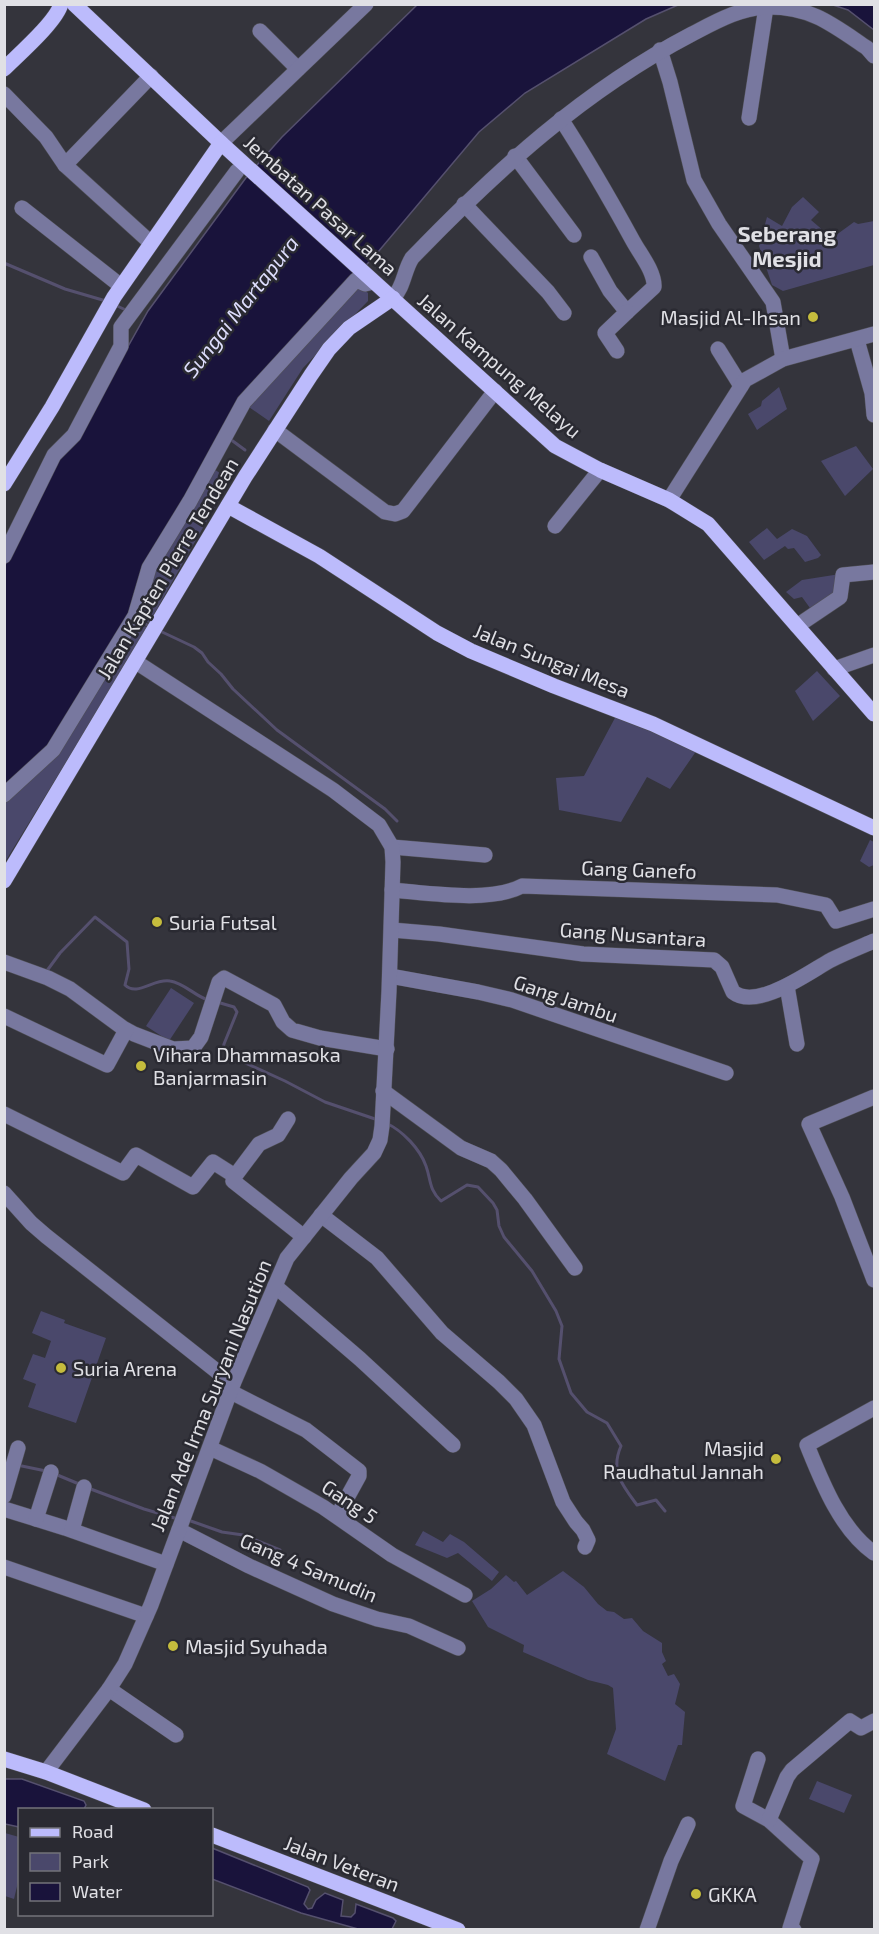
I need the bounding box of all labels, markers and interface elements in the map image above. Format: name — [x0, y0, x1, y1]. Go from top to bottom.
street label: Jembatan Pasar Lama — [239, 130, 403, 280]
district label: Seberang Mesjid — [738, 220, 837, 271]
water label: Sungai Martapura — [177, 230, 303, 382]
street label: Jalan Kampung Melayu — [413, 288, 587, 442]
place label: Masjid Al-Ihsan — [660, 305, 801, 329]
marker: Masjid Al-Ihsan — [806, 310, 820, 324]
street label: Jalan Kapten Pierre Tendean — [91, 453, 243, 683]
street label: Jalan Sungai Mesa — [471, 618, 633, 702]
street label: Gang Ganefo — [581, 855, 697, 883]
place label: Suria Futsal — [169, 910, 277, 934]
marker: Suria Futsal — [150, 915, 164, 929]
street label: Gang Nusantara — [559, 917, 707, 951]
street label: Gang Jambu — [511, 969, 621, 1027]
place label: Vihara Dhammasoka Banjarmasin — [153, 1042, 341, 1089]
marker: Vihara Dhammasoka Banjarmasin — [134, 1059, 148, 1073]
street label: Jalan Ade Irma Suryani Nasution — [144, 1256, 276, 1534]
place label: Suria Arena — [73, 1356, 177, 1380]
marker: Suria Arena — [54, 1361, 68, 1375]
place label: Masjid Raudhatul Jannah — [603, 1436, 764, 1483]
marker: Masjid Raudhatul Jannah — [769, 1452, 783, 1466]
street label: Gang 5 — [318, 1474, 382, 1528]
street label: Gang 4 Samudin — [237, 1527, 381, 1607]
place label: Masjid Syuhada — [185, 1634, 328, 1658]
marker: Masjid Syuhada — [166, 1639, 180, 1653]
legend — [18, 1808, 213, 1916]
text: Road — [72, 1820, 113, 1842]
street label: Jalan Veteran — [281, 1830, 403, 1896]
text: Park — [72, 1850, 109, 1872]
text: Water — [72, 1880, 122, 1902]
place label: GKKA — [708, 1882, 757, 1906]
marker: GKKA — [689, 1887, 703, 1901]

